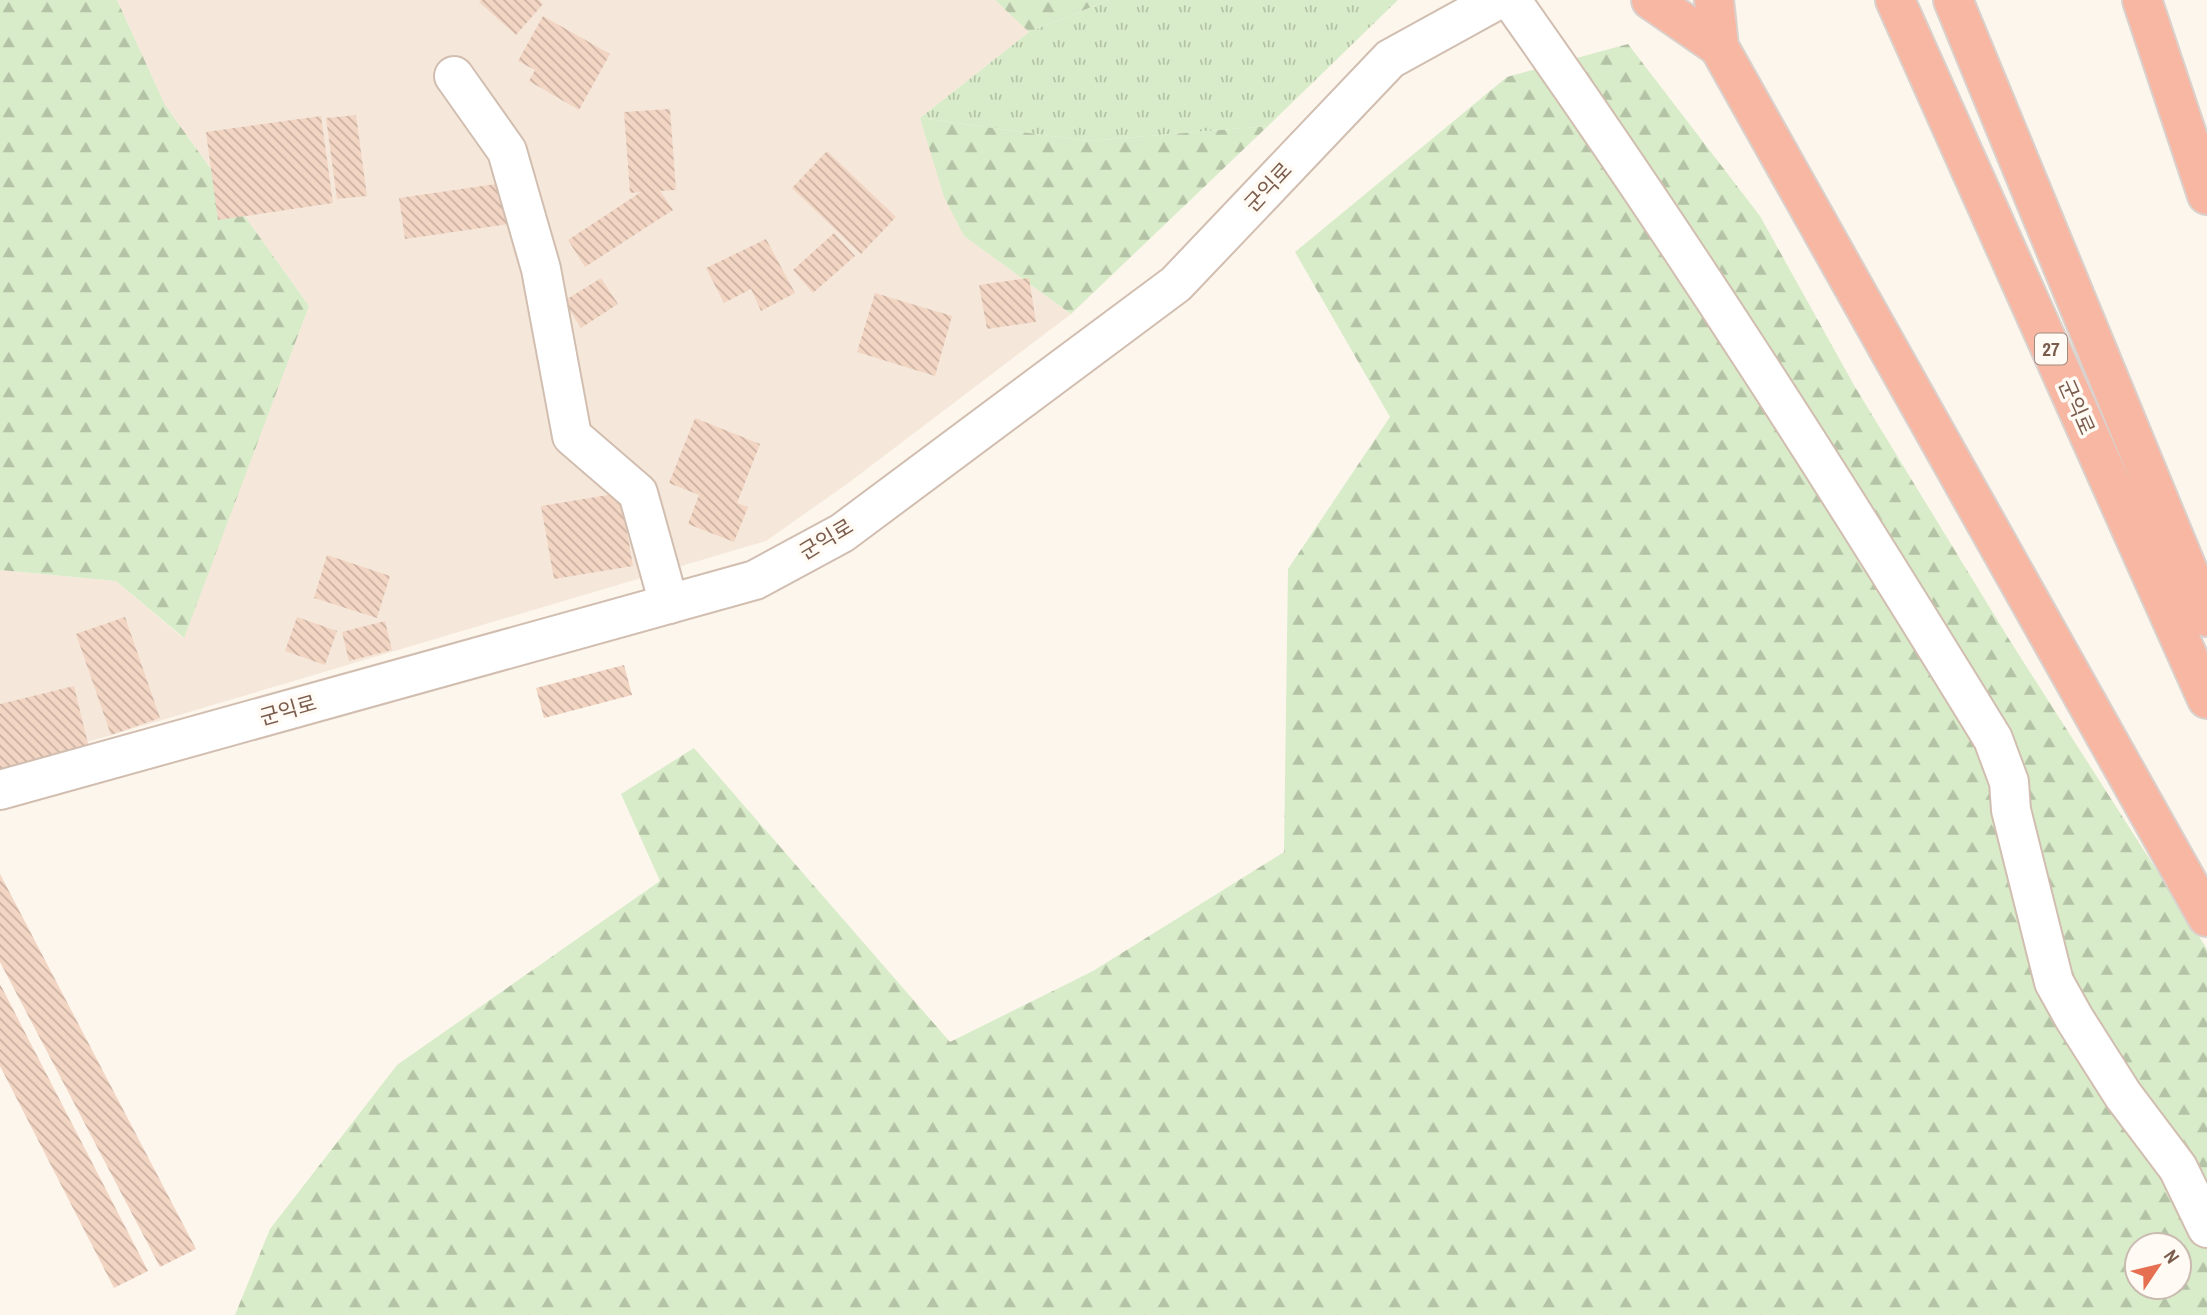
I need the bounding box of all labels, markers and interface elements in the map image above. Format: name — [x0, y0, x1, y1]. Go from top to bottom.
street label: 군익로 — [1238, 156, 1298, 218]
road number: 27 — [2035, 334, 2067, 364]
street label: 군익로 — [2052, 375, 2102, 439]
street label: 군익로 — [794, 512, 858, 566]
street label: 군익로 — [256, 688, 320, 732]
north arrow — [2123, 1231, 2193, 1301]
text: N — [2158, 1244, 2186, 1268]

